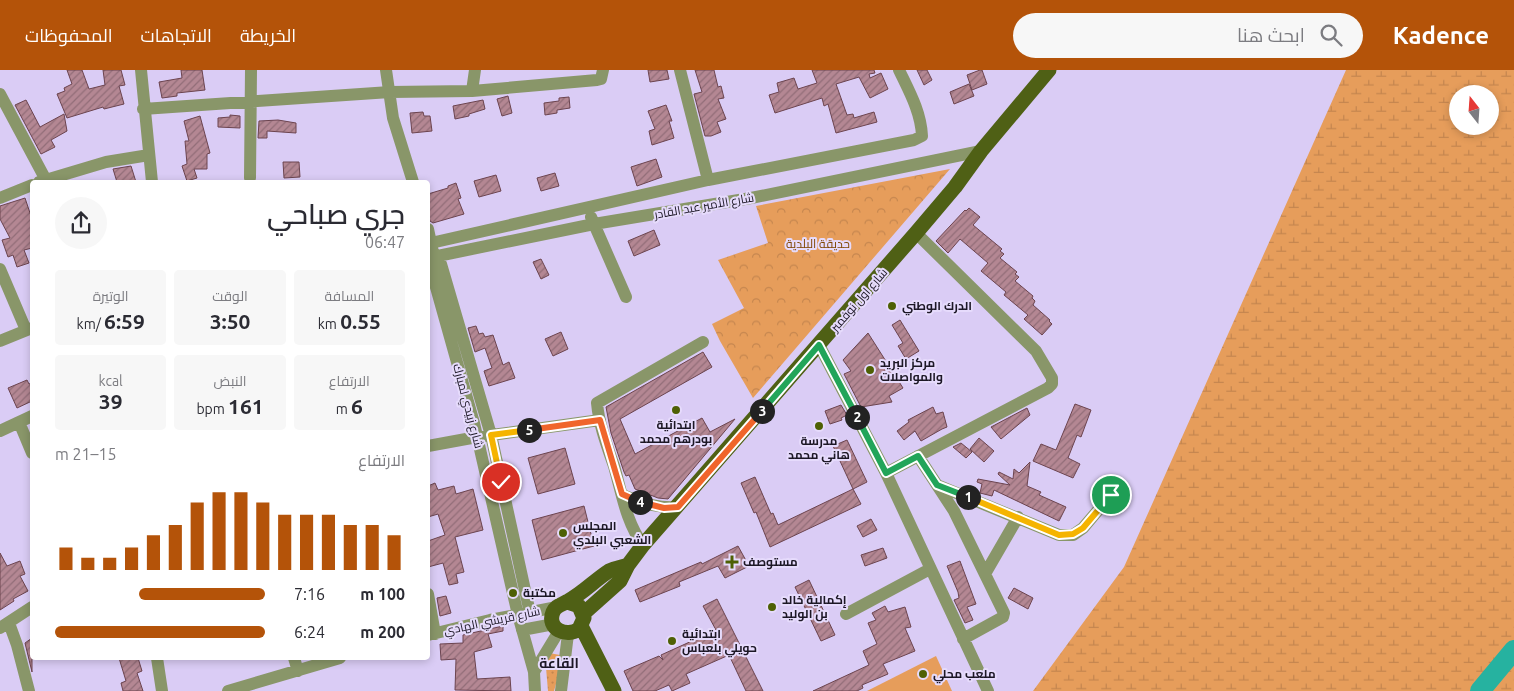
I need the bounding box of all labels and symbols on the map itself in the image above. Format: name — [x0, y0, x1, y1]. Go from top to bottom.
north arrow — [1449, 85, 1499, 135]
street label: شارع الأمير عبد القادر — [652, 190, 755, 223]
park label: حديقة البلدية — [786, 237, 850, 251]
street label: شارع اول نوفمبر — [827, 265, 891, 336]
place label: الدرك الوطني — [902, 299, 972, 316]
marker: الدرك الوطني — [886, 300, 898, 312]
place label: مركز البريد والمواصلات — [880, 356, 943, 385]
street label: شارع زبيدي لمبارك — [447, 362, 486, 451]
marker: مركز البريد والمواصلات — [864, 364, 876, 376]
pin: 3 — [750, 398, 774, 424]
marker: ابتدائية بودرهم محمد — [670, 404, 682, 416]
pin: 2 — [844, 404, 870, 430]
pin: 5 — [516, 418, 542, 442]
place label: ابتدائية بودرهم محمد — [640, 418, 712, 447]
marker: مدرسة هاني محمد — [813, 420, 825, 432]
place label: مدرسة هاني محمد — [788, 434, 850, 465]
pin — [480, 461, 522, 503]
pin — [1090, 474, 1132, 516]
pin: 1 — [956, 484, 980, 510]
pin: 4 — [628, 490, 652, 514]
place label: المجلس الشعبي البلدي — [573, 519, 651, 550]
marker: المجلس الشعبي البلدي — [557, 527, 569, 539]
marker: مستوصف — [725, 555, 739, 569]
place label: مستوصف — [743, 555, 798, 570]
place label: مكتبة — [523, 586, 556, 600]
marker: مكتبة — [507, 587, 519, 599]
place label: إكمالية خالد بن الوليد — [782, 593, 847, 622]
marker: إكمالية خالد بن الوليد — [766, 601, 778, 613]
street label: شارع قريشي الهادي — [443, 604, 542, 641]
place label: ابتدائية حويلي بلعباس — [682, 627, 757, 658]
marker: ابتدائية حويلي بلعباس — [666, 635, 678, 647]
district label: القاعة — [539, 655, 579, 671]
place label: ملعب محلي — [933, 667, 996, 684]
marker: ملعب محلي — [917, 668, 929, 680]

